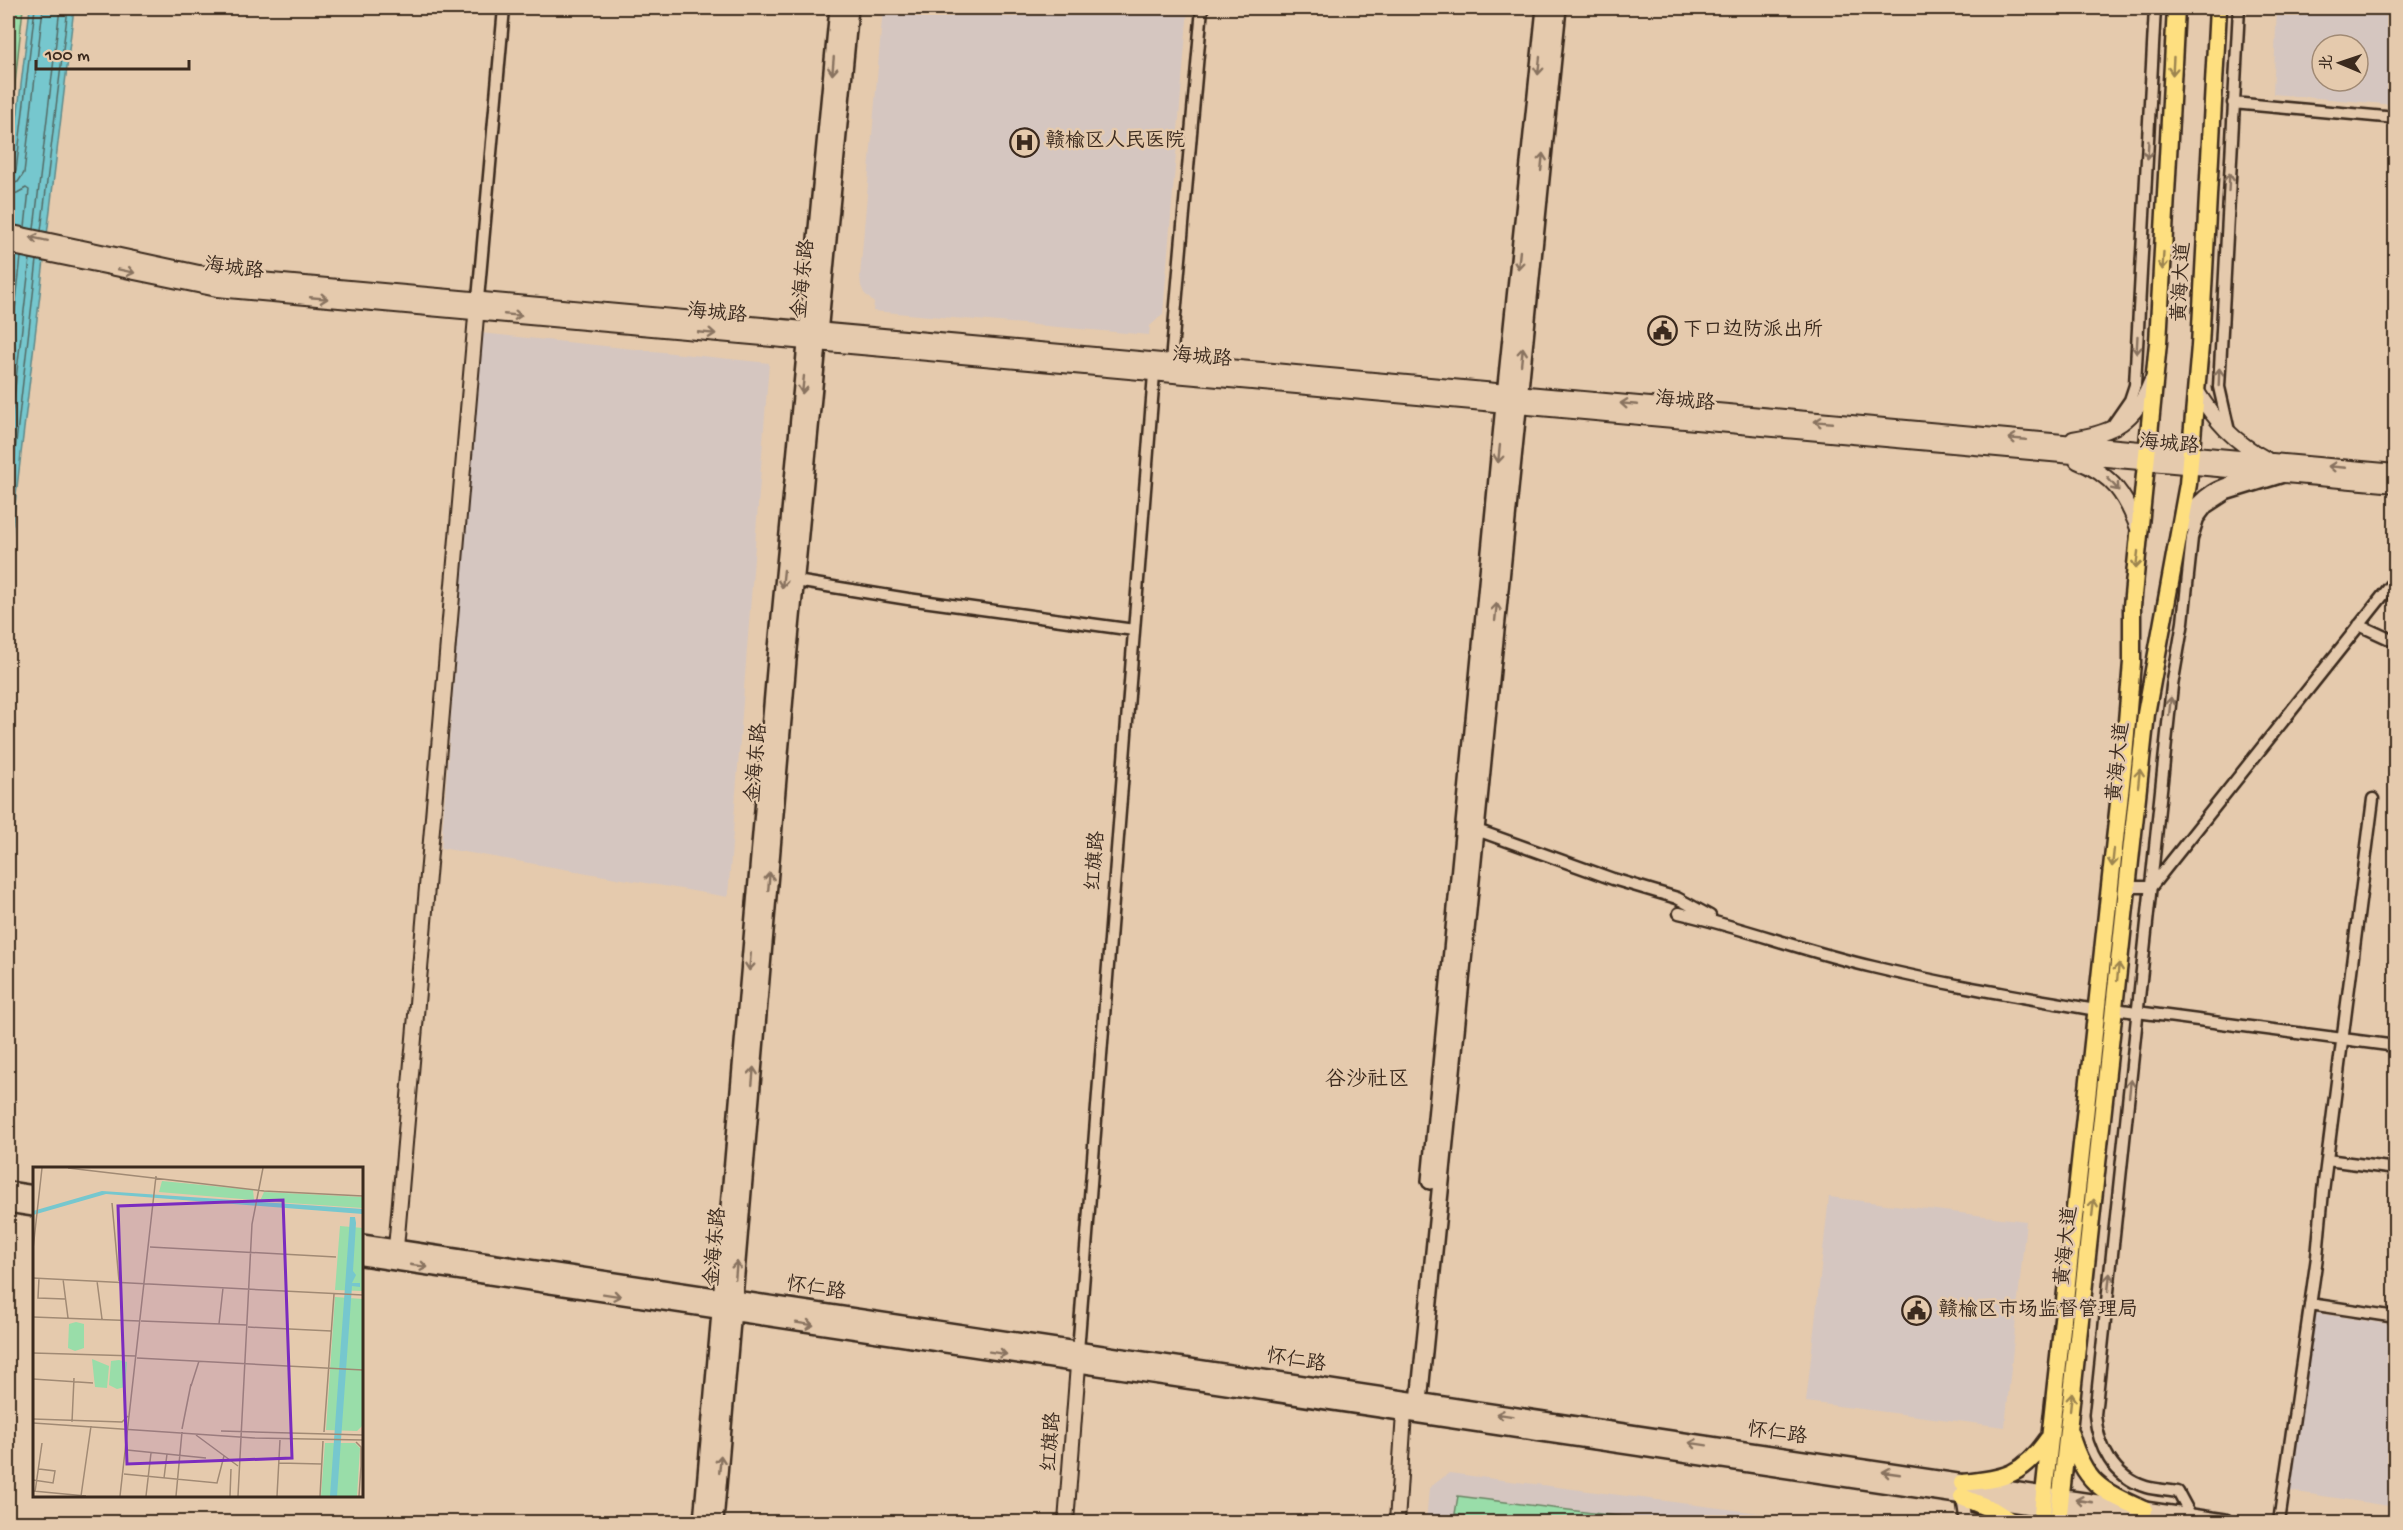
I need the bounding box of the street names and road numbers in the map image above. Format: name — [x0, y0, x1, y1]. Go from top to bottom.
street label: 金海东路 — [787, 237, 821, 320]
street label: 黄海大道 — [2167, 241, 2197, 323]
street label: 海城路 — [203, 253, 266, 285]
street label: 海城路 — [686, 299, 749, 329]
street label: 海城路 — [1171, 343, 1234, 373]
street label: 海城路 — [1654, 387, 1717, 417]
street label: 海城路 — [2138, 430, 2201, 460]
street label: 金海东路 — [741, 721, 773, 804]
street label: 黄海大道 — [2102, 721, 2136, 803]
street label: 红旗路 — [1081, 829, 1111, 892]
street label: 金海东路 — [700, 1205, 732, 1288]
street label: 黄海大道 — [2050, 1205, 2084, 1287]
street label: 怀仁路 — [785, 1272, 849, 1306]
street label: 怀仁路 — [1265, 1344, 1329, 1378]
street label: 红旗路 — [1037, 1410, 1067, 1473]
street label: 怀仁路 — [1746, 1417, 1810, 1451]

